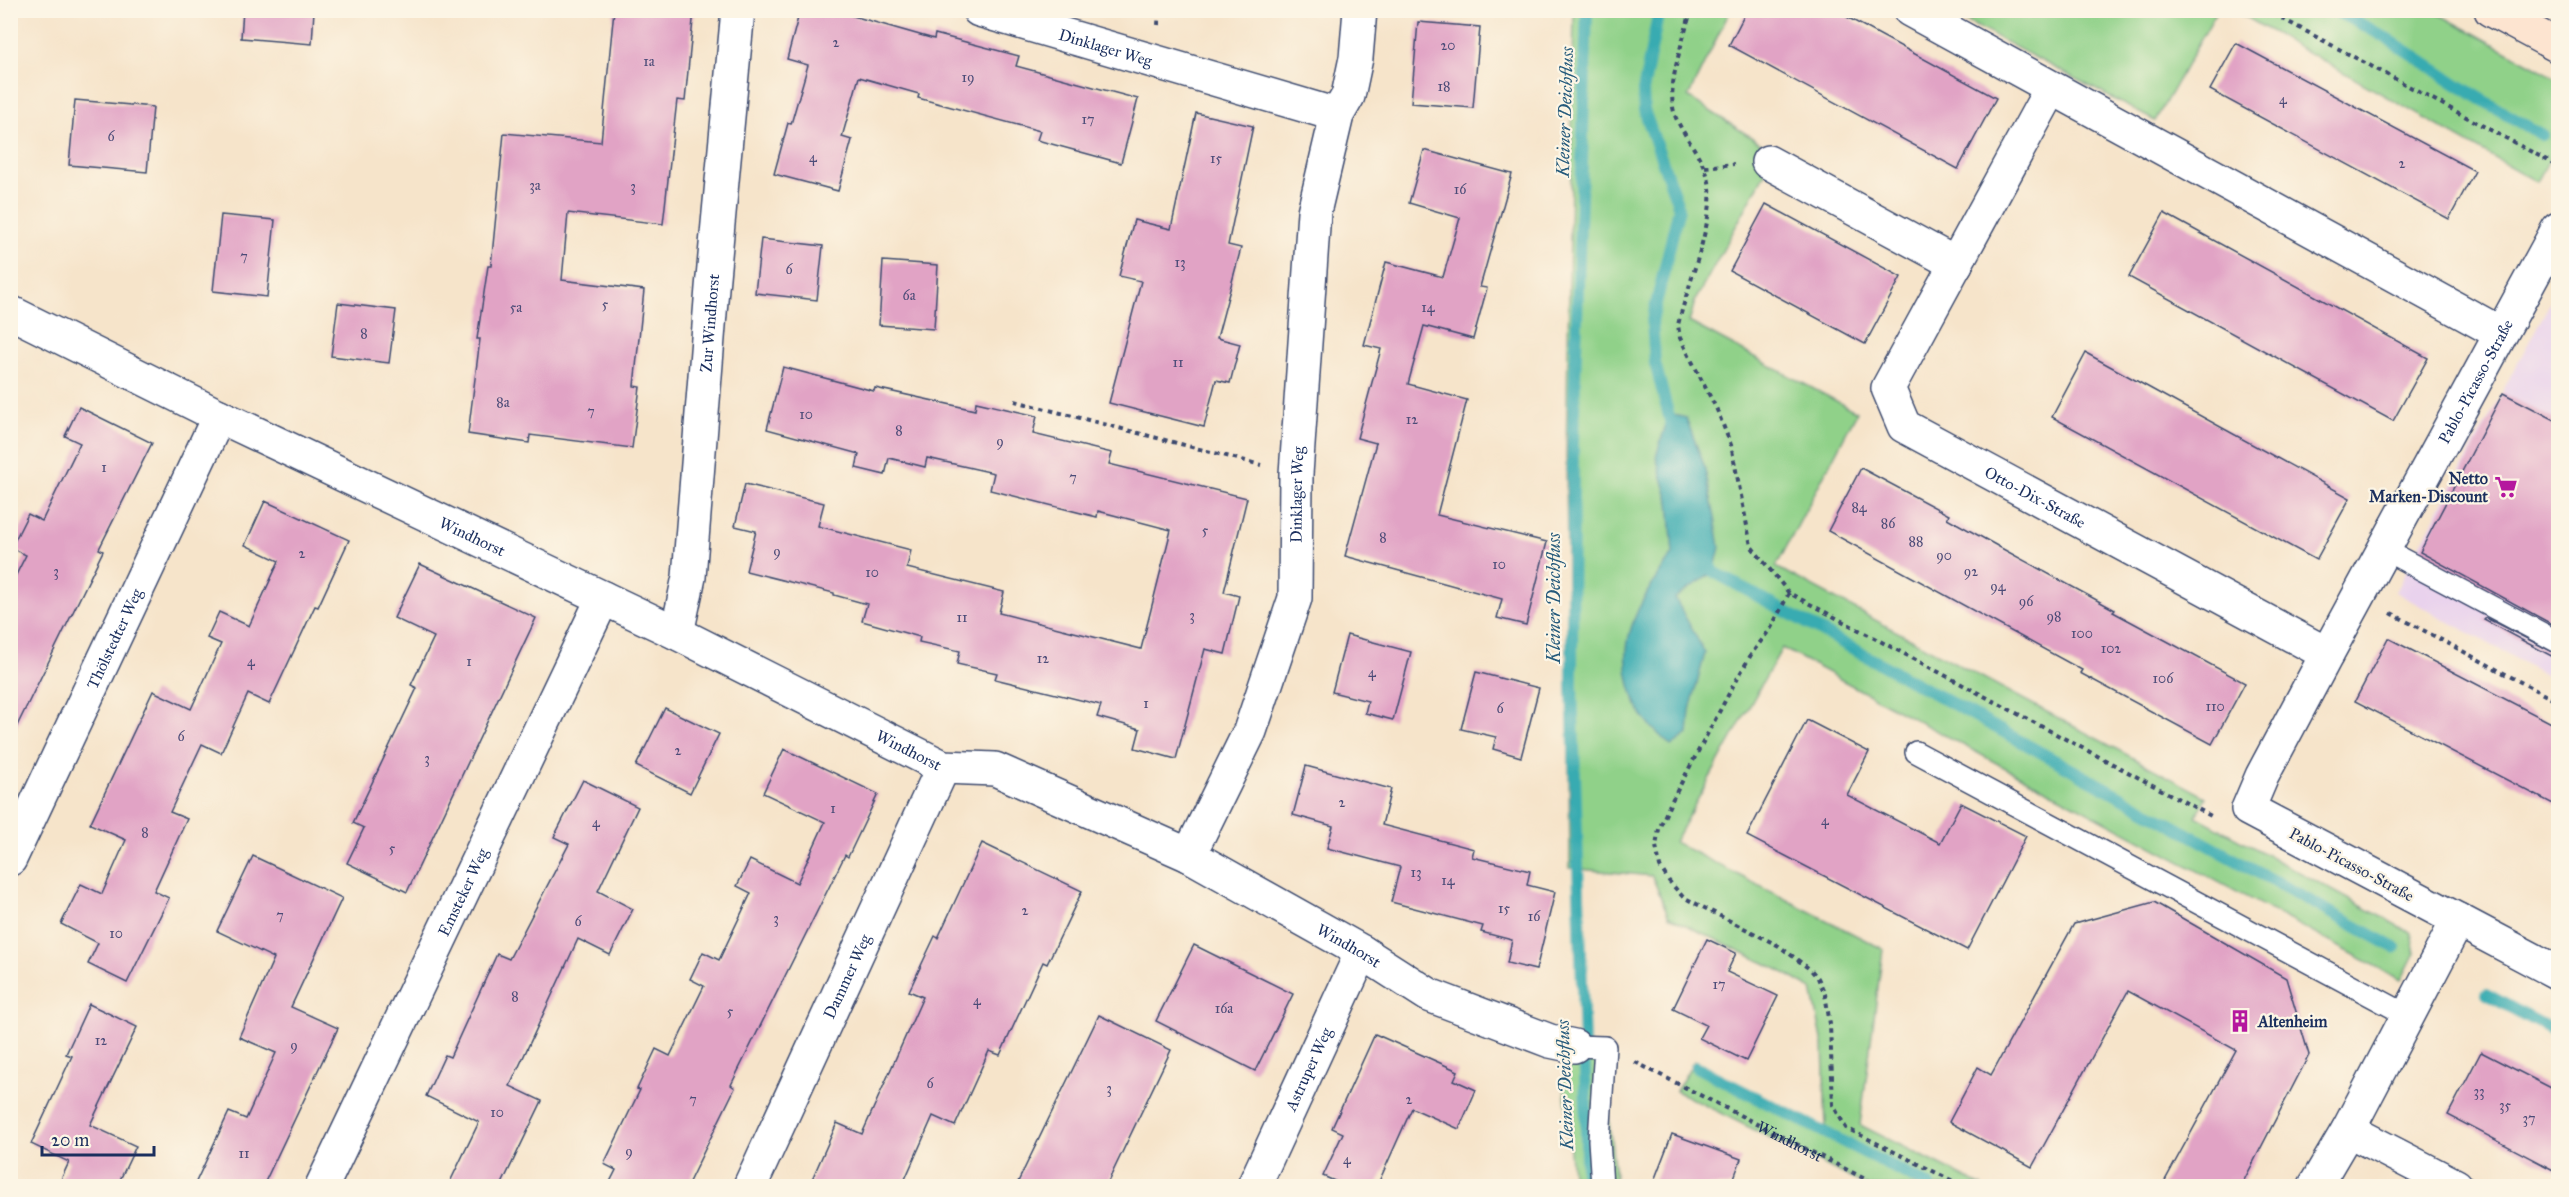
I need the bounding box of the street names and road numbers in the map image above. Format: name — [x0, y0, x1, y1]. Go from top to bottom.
street label: Dinklager Weg — [1057, 25, 1155, 71]
street label: Zur Windhorst — [696, 273, 723, 373]
street label: Pablo-Picasso-Straße — [2434, 316, 2517, 447]
street label: Dinklager Weg — [1286, 445, 1309, 543]
street label: Otto-Dix-Straße — [1981, 462, 2089, 532]
street label: Windhorst — [436, 513, 509, 560]
street label: Thölstedter Weg — [83, 585, 148, 692]
street label: Windhorst — [873, 726, 945, 775]
street label: Pablo-Picasso-Straße — [2286, 824, 2418, 905]
street label: Emsteker Weg — [434, 845, 493, 939]
street label: Windhorst — [1313, 920, 1385, 972]
street label: Dammer Weg — [819, 931, 876, 1022]
street label: Astruper Weg — [1281, 1024, 1337, 1115]
street label: Windhorst — [1754, 1117, 1826, 1166]

